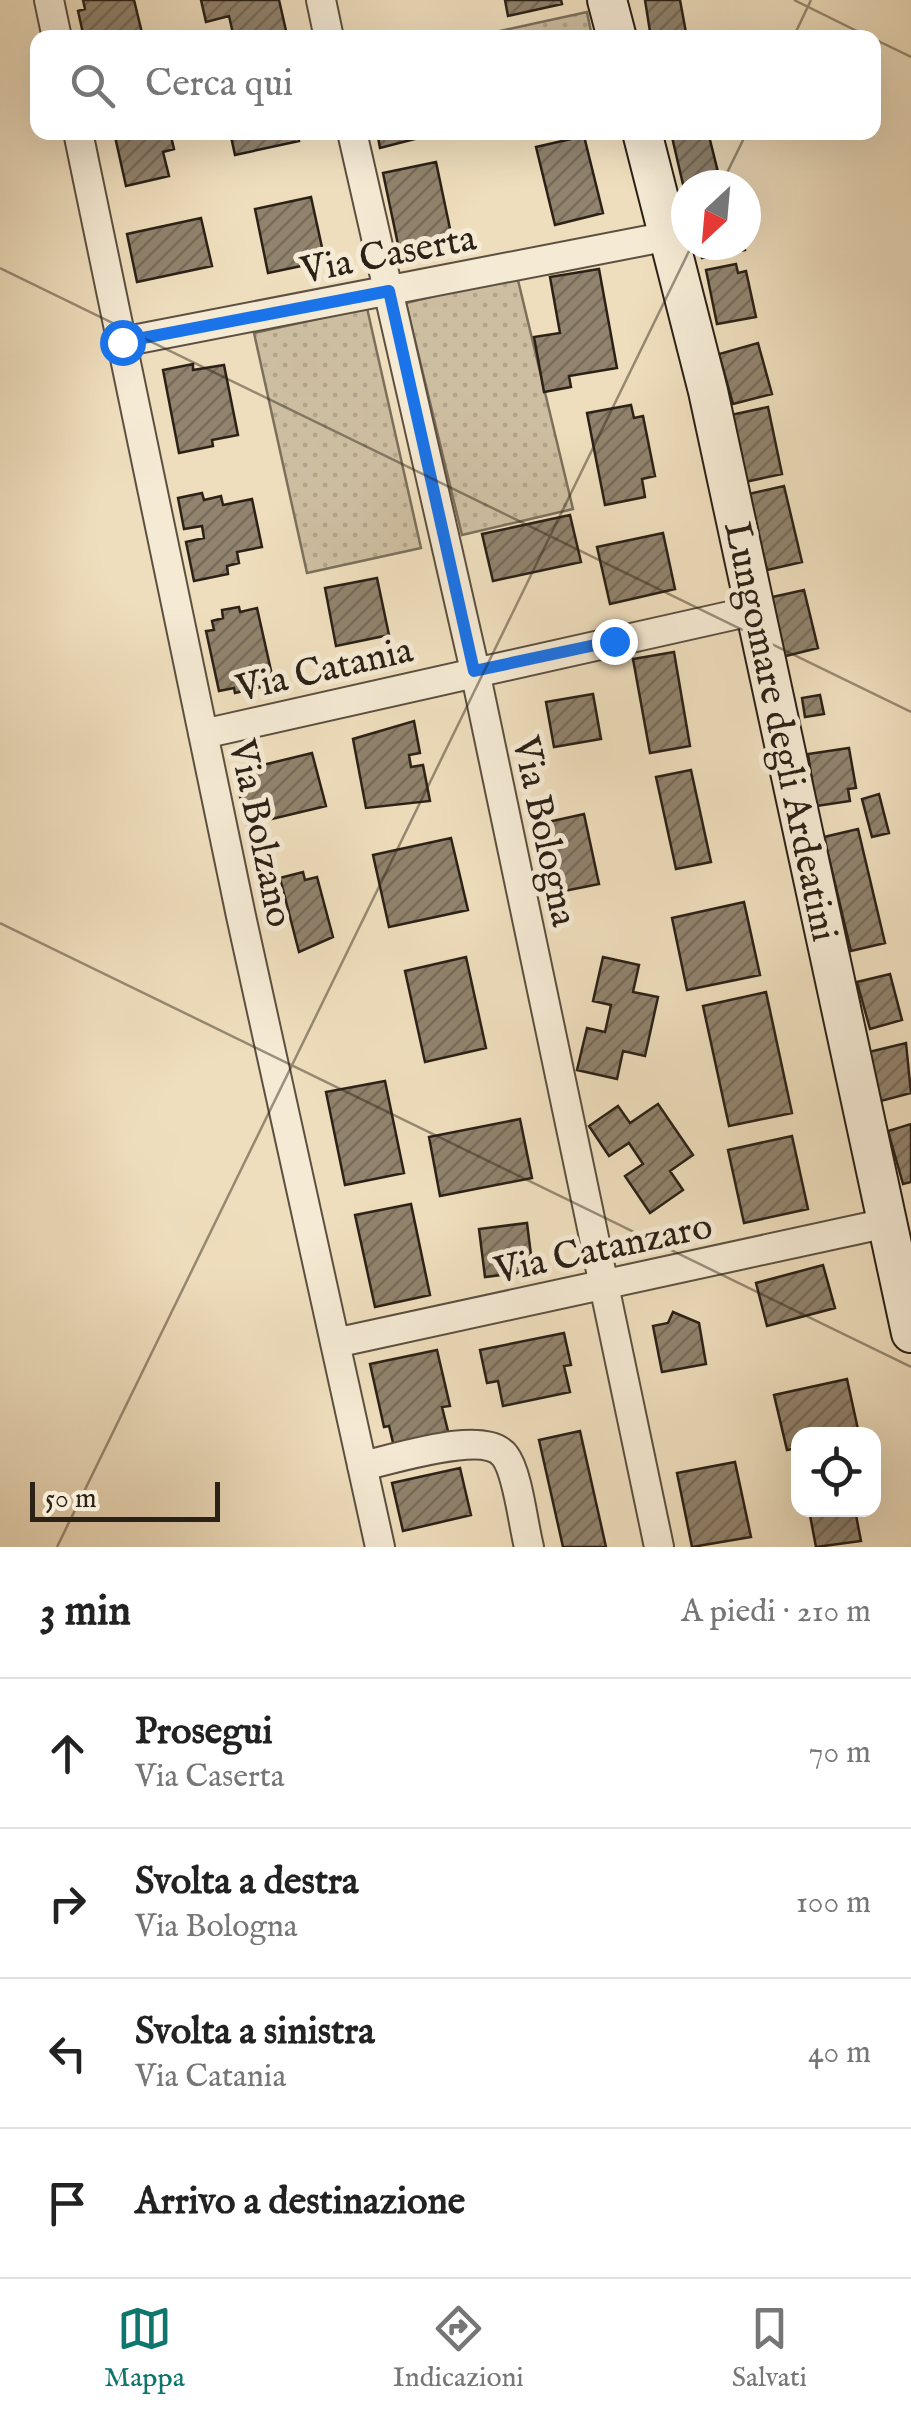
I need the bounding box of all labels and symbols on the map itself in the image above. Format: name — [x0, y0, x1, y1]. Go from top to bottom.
north arrow — [671, 170, 761, 260]
street label: Via Caserta — [296, 215, 481, 297]
route start — [100, 320, 146, 366]
street label: Lungomare degli Ardeatini — [711, 517, 847, 946]
route end — [592, 619, 638, 665]
street label: Via Catania — [231, 627, 418, 715]
street label: Via Bologna — [499, 731, 587, 932]
street label: Via Bolzano — [216, 735, 302, 932]
street label: Via Catanzaro — [489, 1203, 717, 1297]
scale bar — [30, 1477, 220, 1522]

